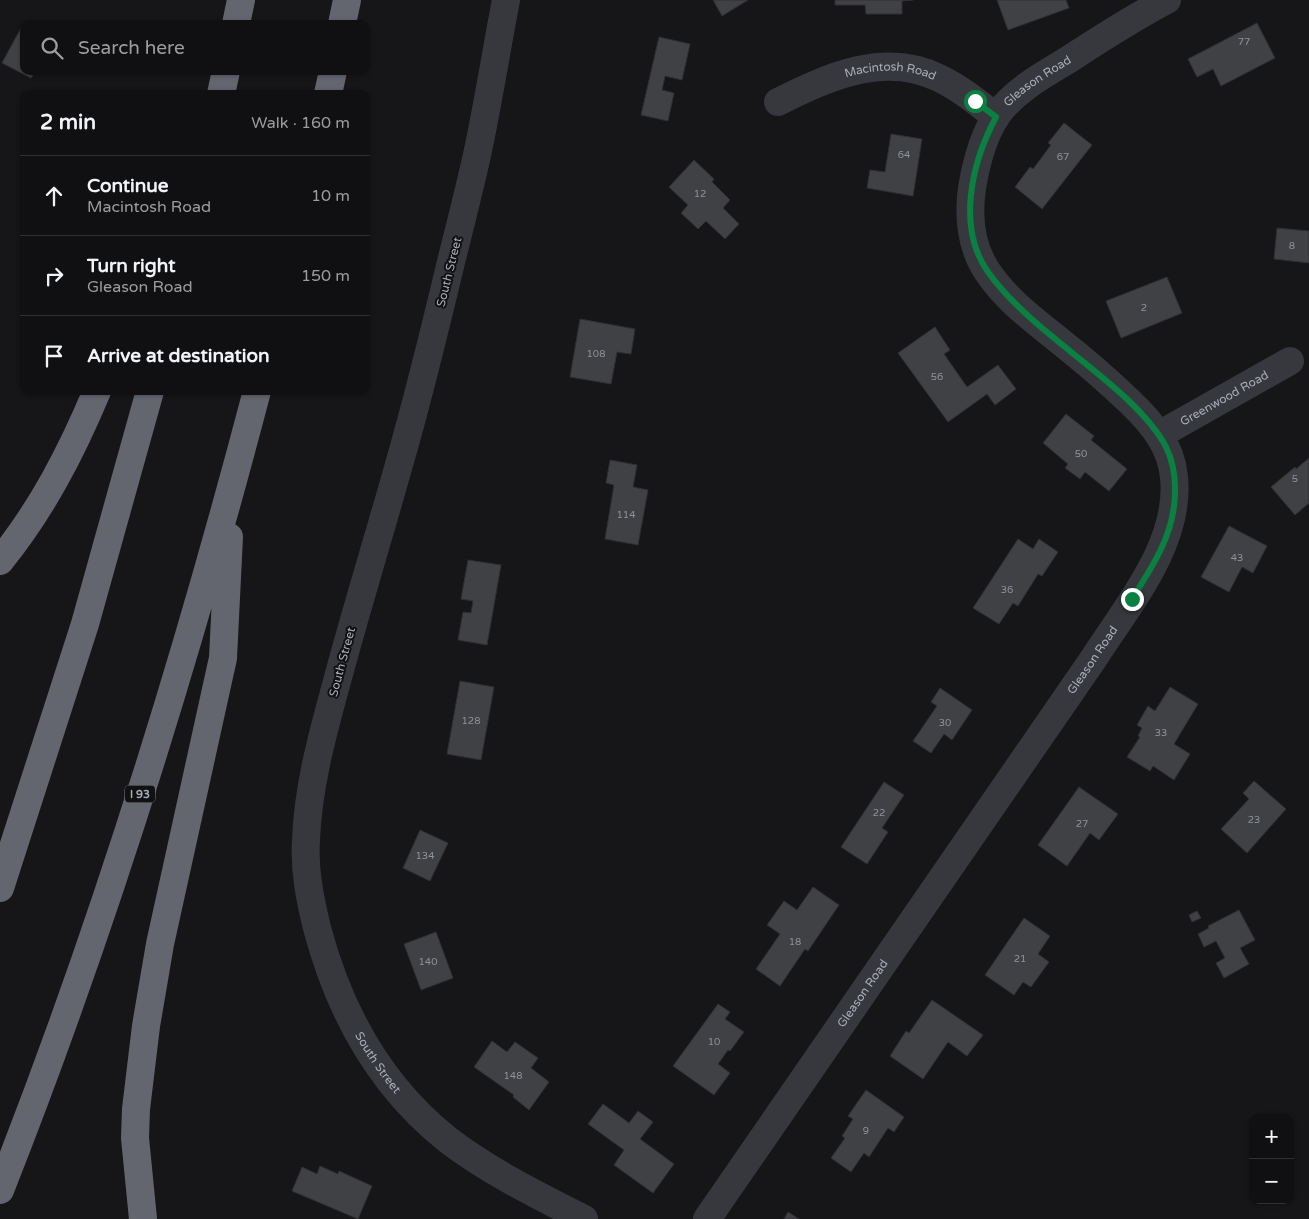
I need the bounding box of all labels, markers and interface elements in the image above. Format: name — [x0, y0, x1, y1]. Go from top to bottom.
search box — [20, 20, 370, 75]
icon: search — [38, 34, 66, 62]
house number: 77 — [1238, 36, 1250, 48]
text: Search here — [78, 37, 185, 59]
street label: Gleason Road — [1001, 53, 1074, 109]
street label: Macintosh Road — [843, 60, 938, 83]
route start — [964, 90, 987, 113]
text: 2 min — [40, 110, 96, 135]
text: Walk · 160 m — [251, 113, 350, 133]
house number: 64 — [898, 149, 910, 161]
house number: 67 — [1057, 151, 1069, 163]
text: Continue — [87, 175, 169, 197]
icon: ahead — [40, 182, 68, 210]
text: 10 m — [311, 186, 350, 206]
house number: 12 — [694, 188, 706, 200]
text: Macintosh Road — [87, 197, 211, 217]
street label: South Street — [434, 235, 465, 308]
house number: 8 — [1289, 240, 1295, 252]
text: Turn right — [87, 255, 175, 277]
icon: right — [40, 262, 68, 290]
text: 150 m — [301, 266, 350, 286]
text: Gleason Road — [87, 277, 193, 297]
house number: 2 — [1141, 302, 1147, 314]
icon: arrive — [40, 342, 68, 370]
text: Arrive at destination — [87, 345, 270, 367]
house number: 108 — [587, 348, 605, 360]
street label: Greenwood Road — [1178, 368, 1271, 429]
house number: 56 — [931, 371, 943, 383]
house number: 50 — [1075, 448, 1087, 460]
house number: 5 — [1292, 473, 1298, 485]
house number: 114 — [617, 509, 635, 521]
house number: 43 — [1231, 552, 1243, 564]
house number: 36 — [1001, 584, 1013, 596]
route end — [1121, 588, 1144, 611]
street label: Gleason Road — [1064, 623, 1120, 697]
street label: South Street — [326, 625, 358, 698]
house number: 128 — [462, 715, 480, 727]
house number: 30 — [939, 717, 951, 729]
house number: 33 — [1155, 727, 1167, 739]
road number: I 93 — [125, 786, 155, 802]
house number: 22 — [873, 807, 885, 819]
house number: 23 — [1248, 814, 1260, 826]
house number: 27 — [1076, 818, 1088, 830]
house number: 134 — [416, 850, 434, 862]
house number: 18 — [789, 936, 801, 948]
house number: 21 — [1014, 953, 1026, 965]
house number: 140 — [419, 956, 437, 968]
street label: Gleason Road — [834, 957, 891, 1030]
street label: South Street — [352, 1029, 404, 1096]
house number: 10 — [708, 1036, 720, 1048]
house number: 148 — [504, 1070, 522, 1082]
map controls — [1249, 1114, 1294, 1204]
button: + — [1249, 1114, 1294, 1159]
house number: 9 — [863, 1125, 869, 1137]
button: − — [1249, 1159, 1294, 1204]

